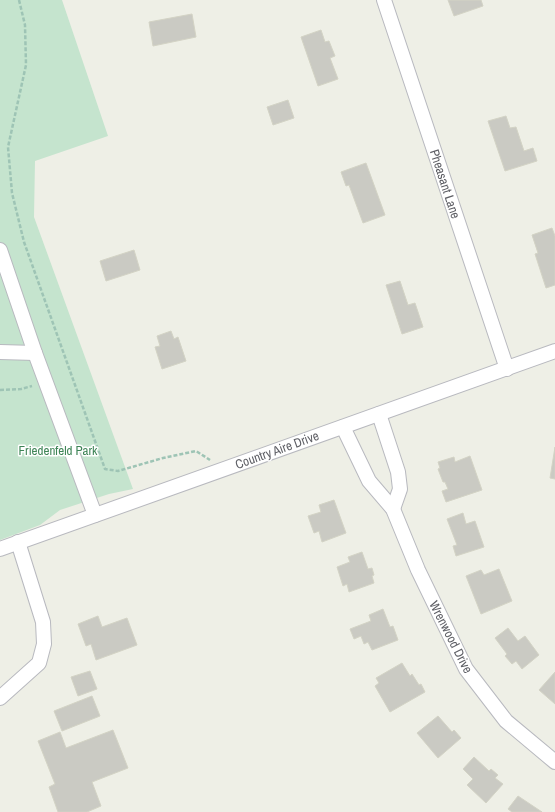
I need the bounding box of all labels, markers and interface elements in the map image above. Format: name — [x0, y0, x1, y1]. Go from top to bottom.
street label: Pheasant Lane — [426, 147, 464, 221]
street label: Country Aire Drive — [233, 427, 321, 473]
park label: Friedenfeld Park — [19, 442, 98, 459]
street label: Wrenwood Drive — [425, 598, 477, 676]

